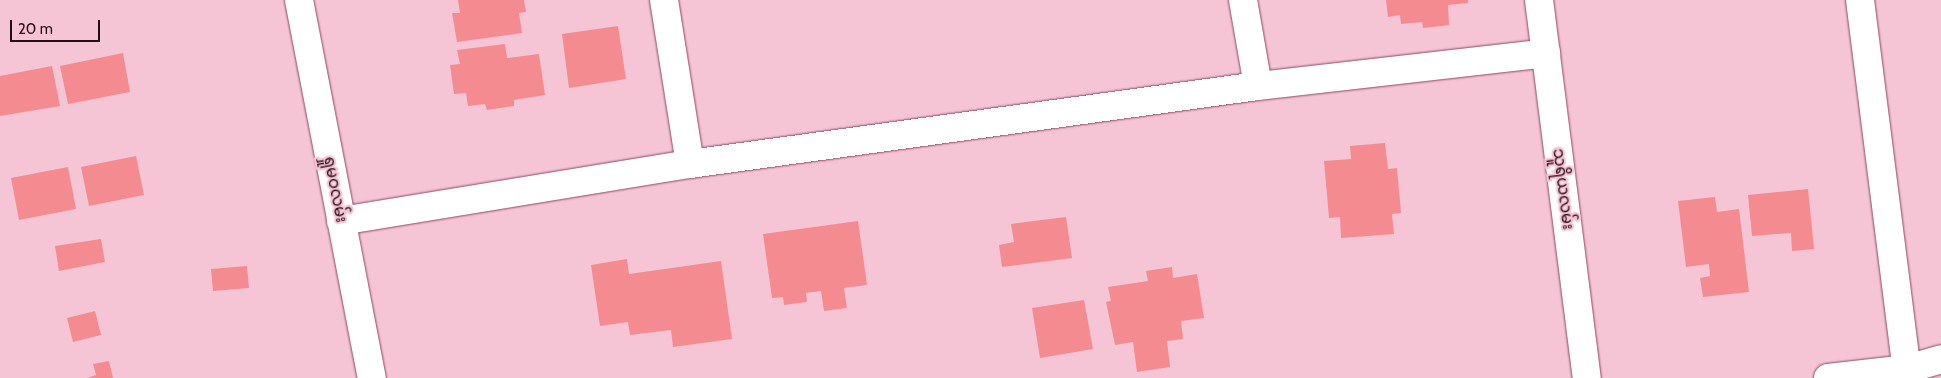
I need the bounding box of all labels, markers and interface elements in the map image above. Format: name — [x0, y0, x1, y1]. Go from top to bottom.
scale bar — [12, 10, 102, 42]
text: 20 m — [18, 20, 53, 38]
street label: သူရိယလမ်း — [1549, 147, 1577, 231]
street label: ရှုမဝလမ်း — [319, 154, 351, 224]

